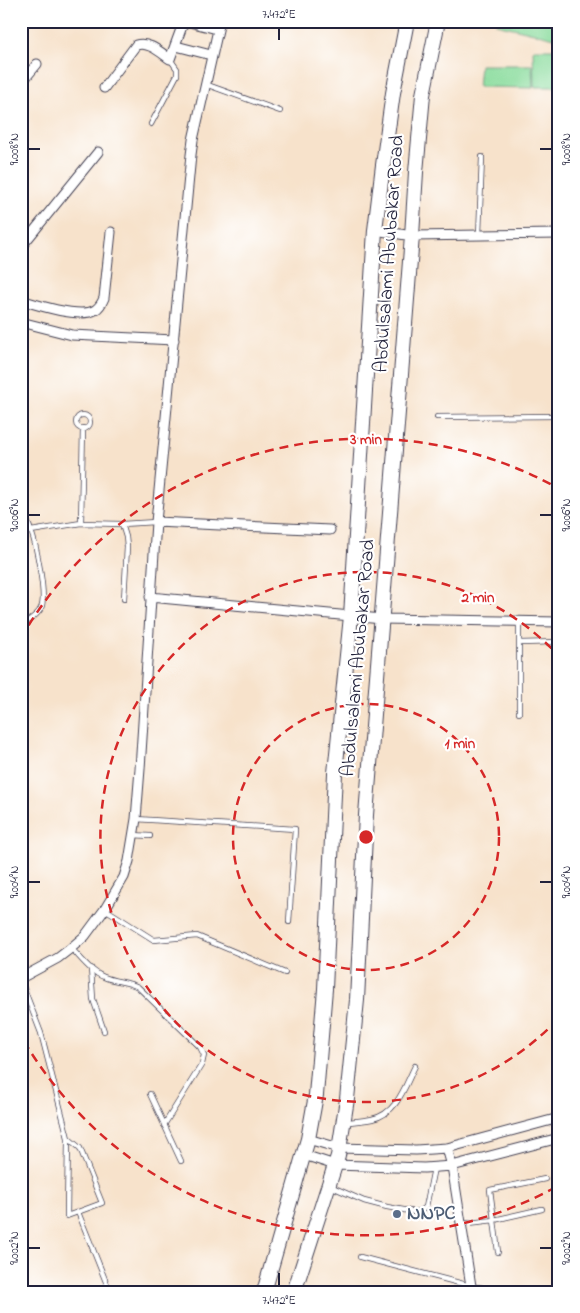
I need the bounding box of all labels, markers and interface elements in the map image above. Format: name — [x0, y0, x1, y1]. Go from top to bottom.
text: 7.472°E — [262, 6, 296, 24]
text: 9.008°N — [6, 133, 24, 165]
text: 9.008°N — [558, 133, 576, 165]
street label: Abdulsalami Abubakar Road — [367, 134, 413, 374]
text: 3 min — [349, 429, 382, 451]
text: 9.006°N — [6, 498, 24, 532]
text: 9.006°N — [558, 498, 576, 532]
street label: Abdulsalami Abubakar Road — [334, 538, 384, 778]
text: 2 min — [461, 587, 495, 609]
text: 1 min — [445, 733, 476, 755]
centre of rings — [357, 828, 375, 846]
text: 9.004°N — [6, 866, 24, 898]
text: 9.004°N — [558, 866, 576, 898]
place label: NNPC — [407, 1200, 455, 1229]
marker: NNPC — [391, 1208, 403, 1220]
text: 9.002°N — [6, 1231, 24, 1265]
text: 9.002°N — [558, 1231, 576, 1265]
text: 7.472°E — [262, 1292, 296, 1310]

